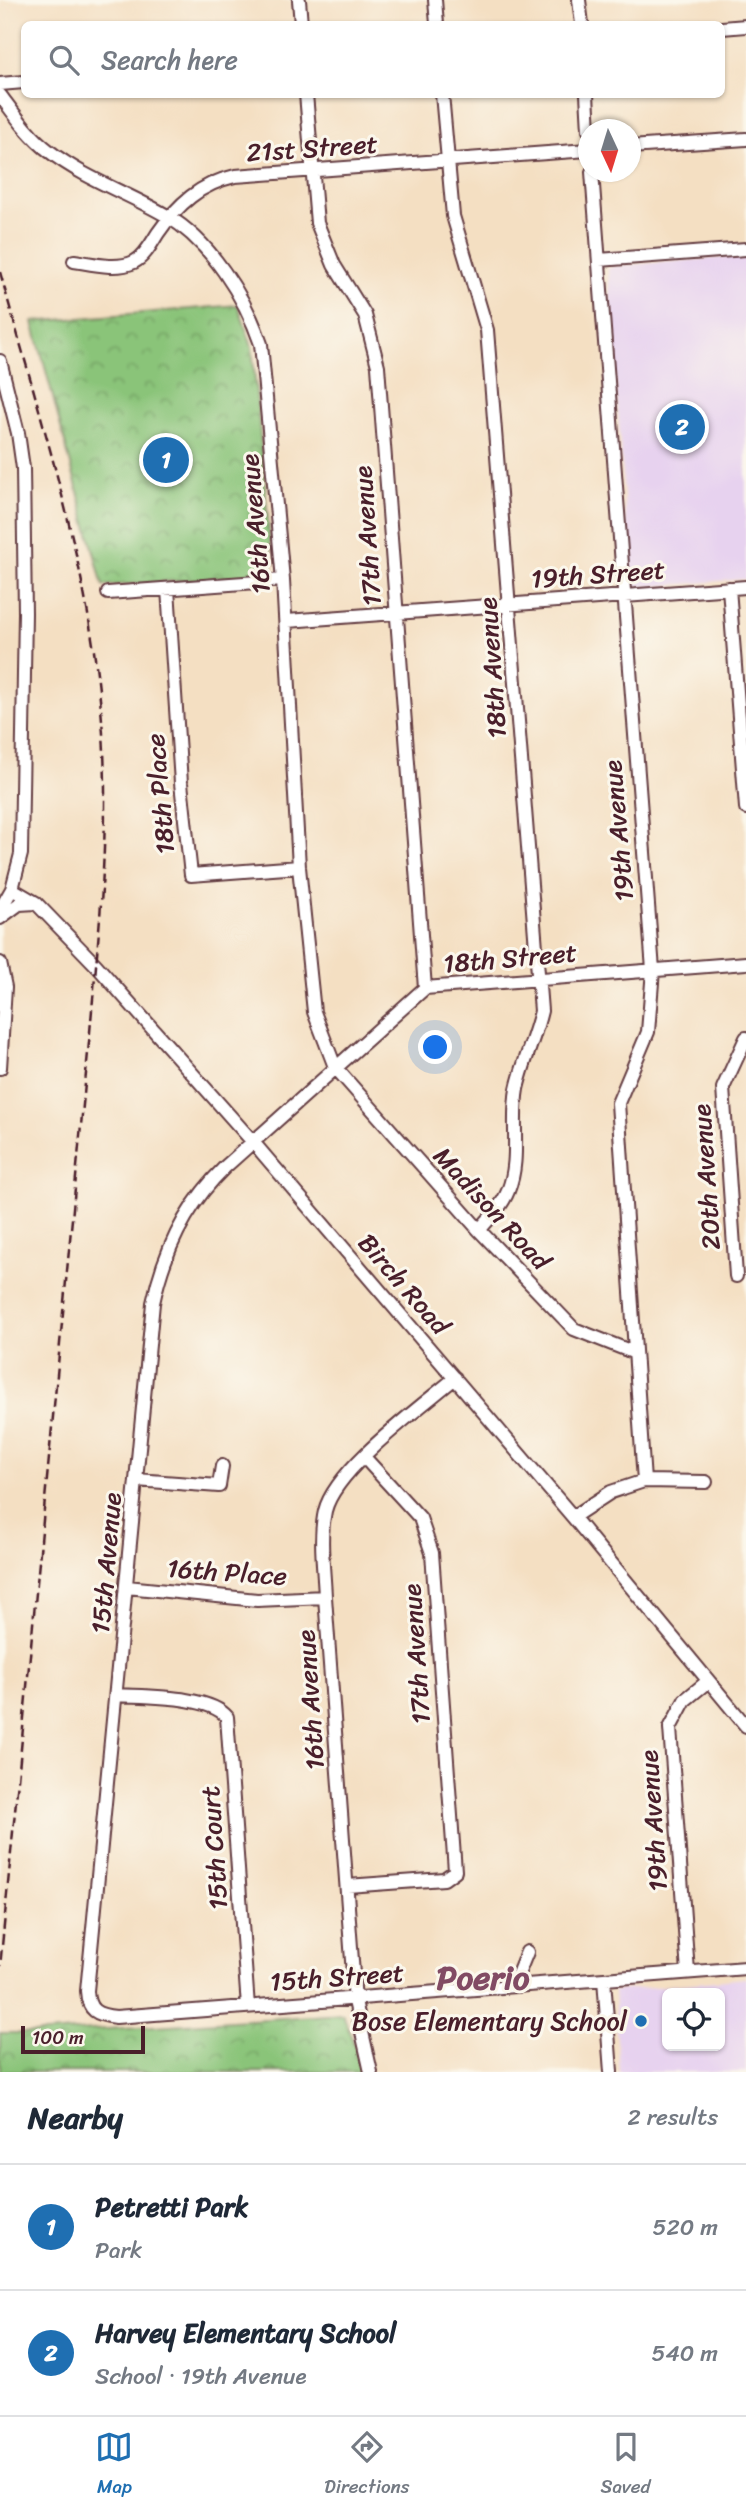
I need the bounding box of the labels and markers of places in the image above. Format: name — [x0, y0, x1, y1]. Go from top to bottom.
pin: 2 — [659, 401, 705, 453]
pin: 1 — [143, 434, 189, 486]
place label: Bose Elementary School — [352, 1998, 628, 2044]
marker: Bose Elementary School — [633, 2013, 649, 2029]

